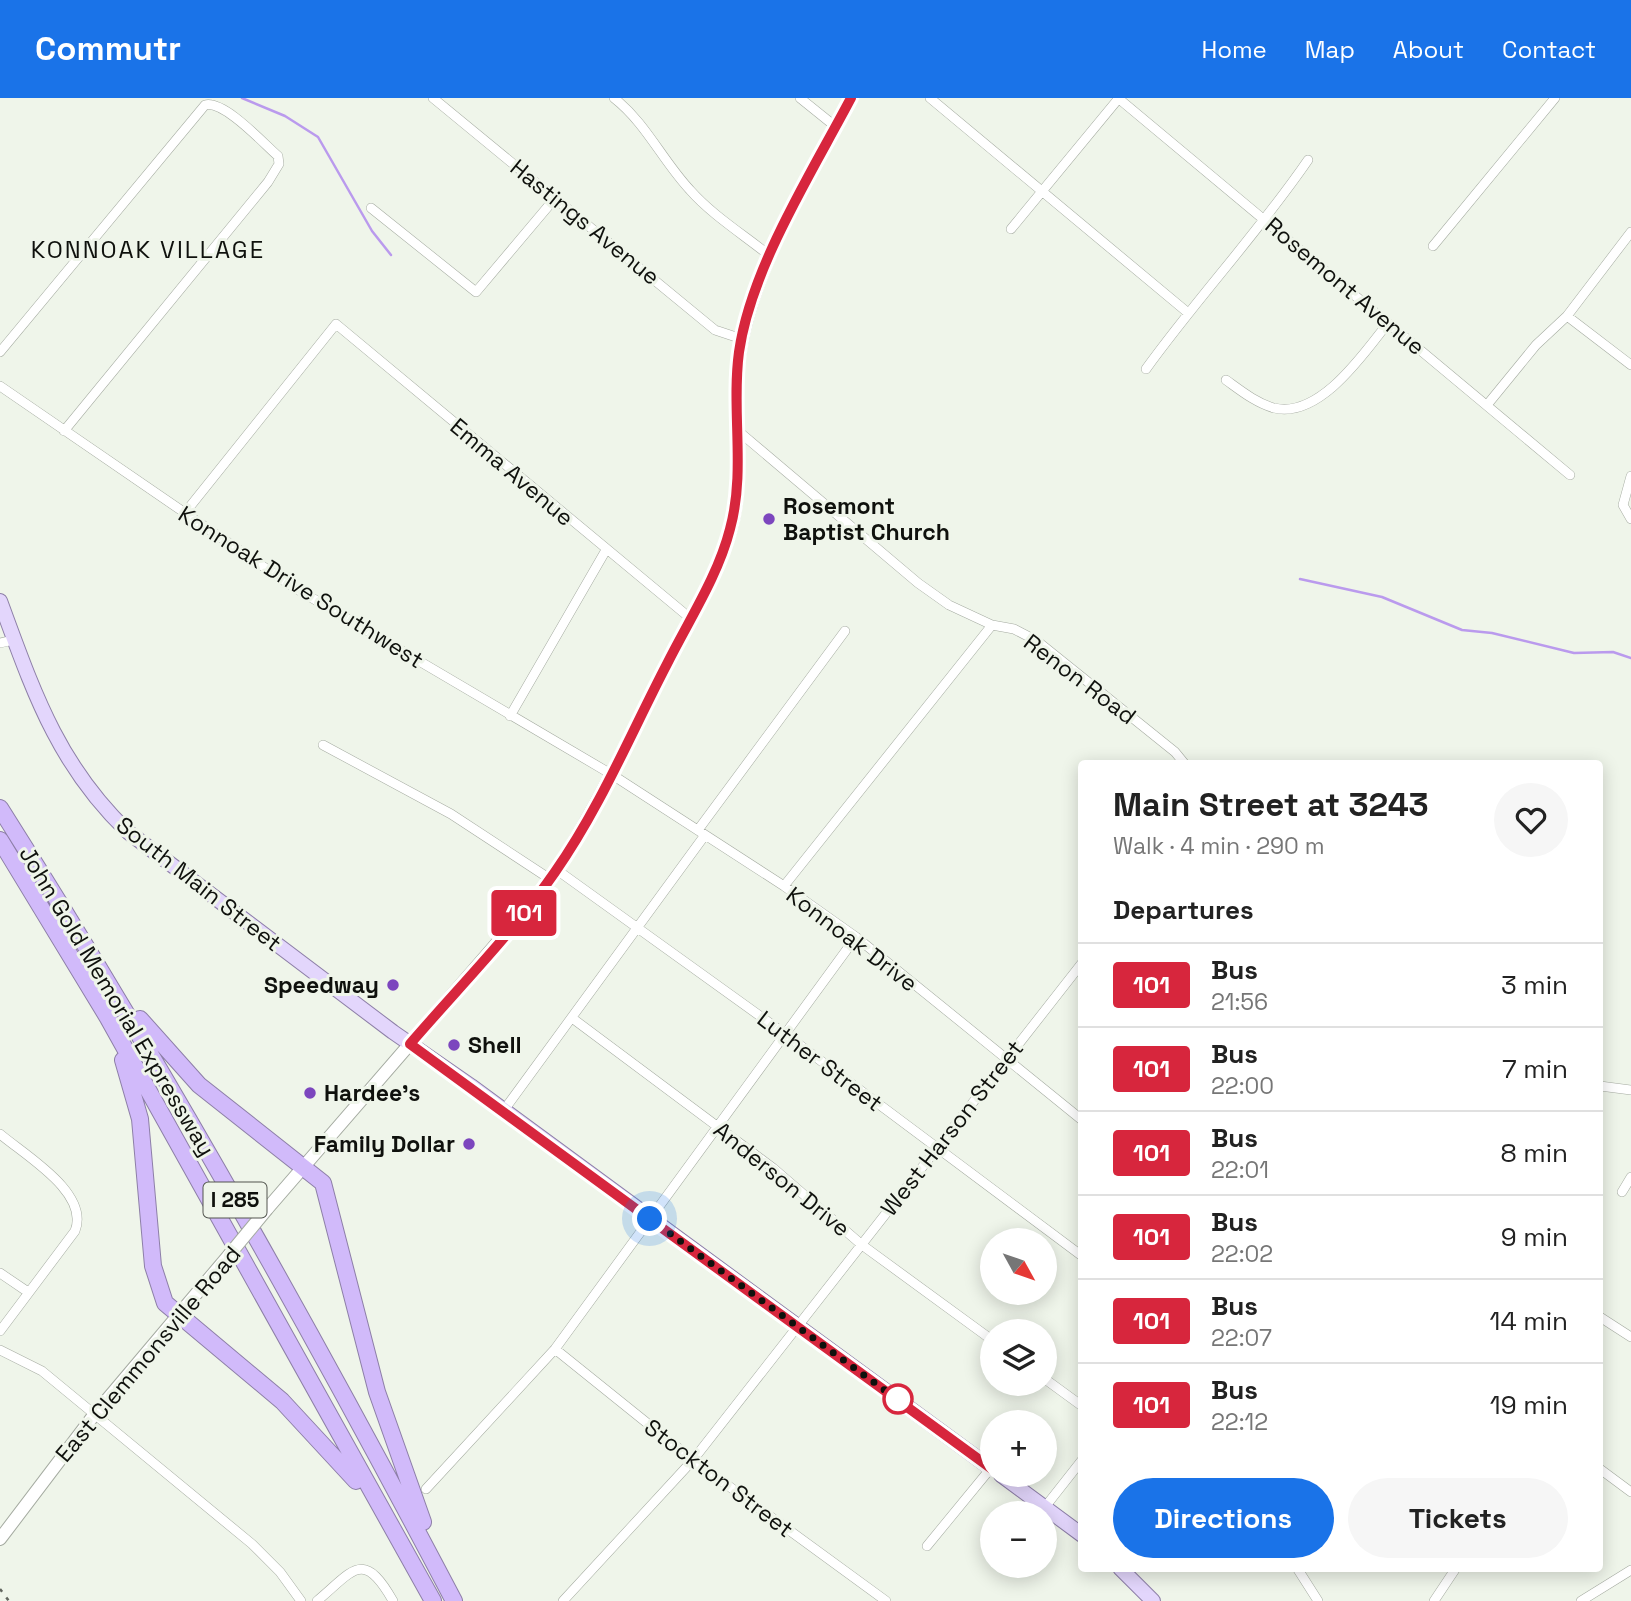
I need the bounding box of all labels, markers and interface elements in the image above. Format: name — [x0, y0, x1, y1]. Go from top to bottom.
text: Commutr — [35, 28, 181, 70]
text: Home — [1201, 34, 1267, 65]
text: Map — [1305, 34, 1355, 65]
text: About — [1393, 34, 1464, 65]
text: Contact — [1502, 34, 1596, 65]
street label: Hastings Avenue — [504, 152, 666, 292]
street label: Rosemont Avenue — [1259, 210, 1431, 362]
district label: KONNOAK VILLAGE — [31, 234, 265, 265]
street label: Emma Avenue — [444, 411, 580, 533]
place label: Rosemont Baptist Church — [783, 491, 950, 547]
street label: Konnoak Drive Southwest — [173, 499, 429, 675]
marker: Rosemont Baptist Church — [761, 511, 777, 527]
street label: Renon Road — [1018, 627, 1142, 731]
button: heart — [1494, 783, 1568, 857]
text: Main Street at 3243 — [1113, 784, 1429, 826]
street label: South Main Street — [110, 810, 288, 958]
text: Walk · 4 min · 290 m — [1113, 831, 1325, 861]
street label: John Gold Memorial Expressway — [12, 841, 222, 1161]
street label: Konnoak Drive — [780, 880, 924, 998]
line badge: 101 — [484, 890, 564, 936]
text: Departures — [1113, 893, 1254, 927]
text: 101 — [505, 897, 543, 928]
text: Bus — [1211, 953, 1258, 987]
text: 3 min — [1501, 968, 1568, 1002]
text: 101 — [1133, 969, 1170, 1000]
place label: Speedway — [264, 970, 379, 1000]
marker: Speedway — [385, 977, 401, 993]
text: 21:56 — [1211, 987, 1268, 1017]
street label: Luther Street — [751, 1004, 889, 1118]
place label: Shell — [468, 1030, 522, 1060]
street label: West Harson Street — [874, 1034, 1030, 1222]
marker: Shell — [446, 1037, 462, 1053]
text: Bus — [1211, 1037, 1258, 1071]
text: 7 min — [1502, 1052, 1568, 1086]
text: 101 — [1133, 1053, 1170, 1084]
text: 22:00 — [1211, 1071, 1274, 1101]
place label: Hardee's — [324, 1078, 420, 1108]
marker: Hardee's — [302, 1085, 318, 1101]
street label: Anderson Drive — [708, 1115, 856, 1243]
text: Bus — [1211, 1121, 1258, 1155]
place label: Family Dollar — [314, 1129, 455, 1159]
marker: Family Dollar — [461, 1136, 477, 1152]
text: 8 min — [1500, 1136, 1568, 1170]
text: 101 — [1133, 1137, 1170, 1168]
text: 22:01 — [1211, 1155, 1269, 1185]
road number: I 285 — [204, 1182, 266, 1218]
your location — [632, 1201, 667, 1236]
text: Bus — [1211, 1205, 1258, 1239]
text: 9 min — [1501, 1220, 1568, 1254]
text: 101 — [1133, 1221, 1170, 1252]
north arrow — [980, 1228, 1057, 1306]
map controls — [980, 1228, 1057, 1578]
text: 22:02 — [1211, 1239, 1273, 1269]
street label: East Clemmonsville Road — [49, 1240, 247, 1468]
text: Bus — [1211, 1289, 1258, 1323]
text: 14 min — [1490, 1304, 1568, 1338]
text: 101 — [1133, 1305, 1170, 1336]
button: layers — [980, 1319, 1057, 1396]
text: 22:07 — [1211, 1323, 1272, 1353]
text: Bus — [1211, 1373, 1258, 1407]
unlabelled marker — [883, 1384, 913, 1414]
text: 19 min — [1490, 1388, 1568, 1422]
text: 101 — [1133, 1389, 1170, 1420]
text: 22:12 — [1211, 1407, 1268, 1437]
button: + — [980, 1410, 1057, 1487]
street label: Stockton Street — [638, 1412, 800, 1544]
button: Directions — [1113, 1478, 1334, 1558]
button: Tickets — [1348, 1478, 1568, 1558]
button: − — [980, 1501, 1057, 1578]

